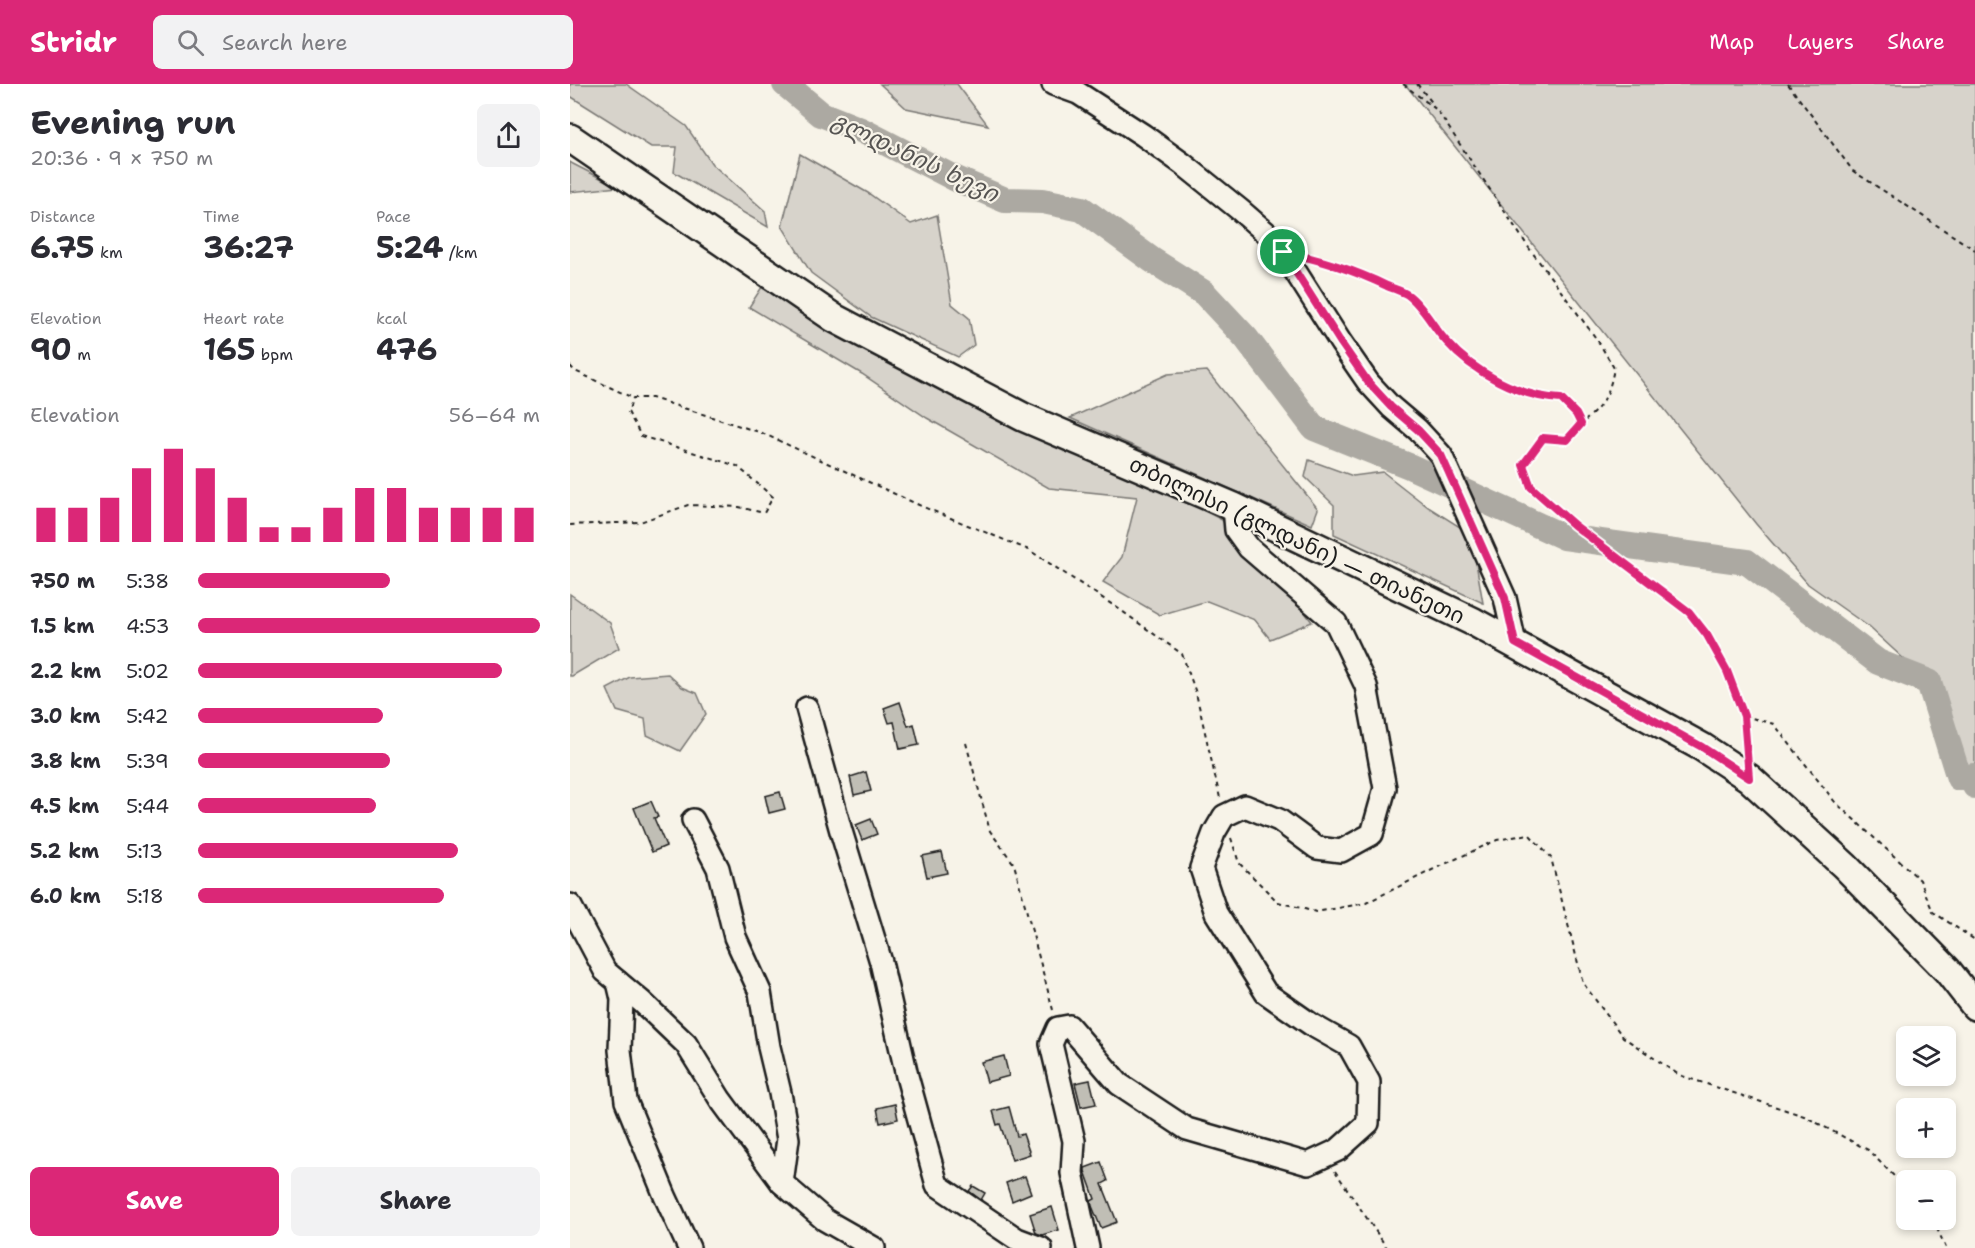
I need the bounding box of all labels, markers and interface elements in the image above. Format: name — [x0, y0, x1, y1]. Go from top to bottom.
search box — [153, 15, 573, 69]
text: Stridr — [30, 23, 117, 61]
icon: search — [174, 26, 207, 59]
text: Search here — [222, 28, 348, 57]
text: Map — [1709, 28, 1754, 56]
text: Layers — [1787, 28, 1854, 56]
text: Share — [1887, 28, 1945, 56]
text: Evening run — [30, 100, 236, 145]
button: share — [477, 104, 540, 167]
water label: გლდანის ხევი — [826, 104, 1005, 210]
text: 20:36 · 9 × 750 m — [30, 145, 213, 171]
text: Distance — [30, 206, 96, 227]
text: Time — [203, 206, 240, 227]
text: Pace — [376, 206, 411, 227]
pin — [1257, 226, 1308, 277]
text: 6.75 — [30, 227, 95, 268]
text: 36:27 — [203, 227, 294, 268]
text: 5:24 — [376, 227, 444, 268]
icon: arrive — [1266, 235, 1299, 268]
text: km — [95, 242, 123, 263]
text: /km — [444, 242, 478, 263]
text: Elevation — [30, 308, 102, 329]
text: Heart rate — [203, 308, 285, 329]
text: kcal — [376, 308, 407, 329]
text: 90 — [30, 329, 72, 370]
text: 165 — [203, 329, 255, 370]
text: 476 — [376, 329, 437, 370]
text: m — [72, 344, 91, 365]
text: bpm — [255, 344, 293, 365]
text: Elevation — [30, 402, 120, 428]
text: 56–64 m — [449, 402, 540, 428]
street label: თბილისი (გლდანი) — თიანეთი — [1125, 449, 1469, 631]
text: 750 m — [30, 568, 95, 594]
text: 5:38 — [126, 568, 169, 594]
text: 1.5 km — [30, 613, 94, 639]
text: 4:53 — [126, 613, 170, 639]
text: 2.2 km — [30, 658, 101, 684]
text: 5:02 — [126, 658, 169, 684]
text: 3.0 km — [30, 703, 101, 729]
text: 5:42 — [126, 703, 168, 729]
text: 3.8 km — [30, 748, 101, 774]
text: 5:39 — [126, 748, 169, 774]
text: 4.5 km — [30, 793, 99, 819]
text: 5:44 — [126, 793, 169, 819]
text: 5.2 km — [30, 838, 99, 864]
text: 5:13 — [126, 838, 163, 864]
text: 6.0 km — [30, 883, 101, 909]
text: 5:18 — [126, 883, 164, 909]
map controls — [1896, 1026, 1956, 1230]
button: layers — [1896, 1026, 1956, 1086]
button: + — [1896, 1098, 1956, 1158]
button: Save — [30, 1167, 279, 1236]
button: Share — [291, 1167, 540, 1236]
button: − — [1896, 1170, 1956, 1230]

